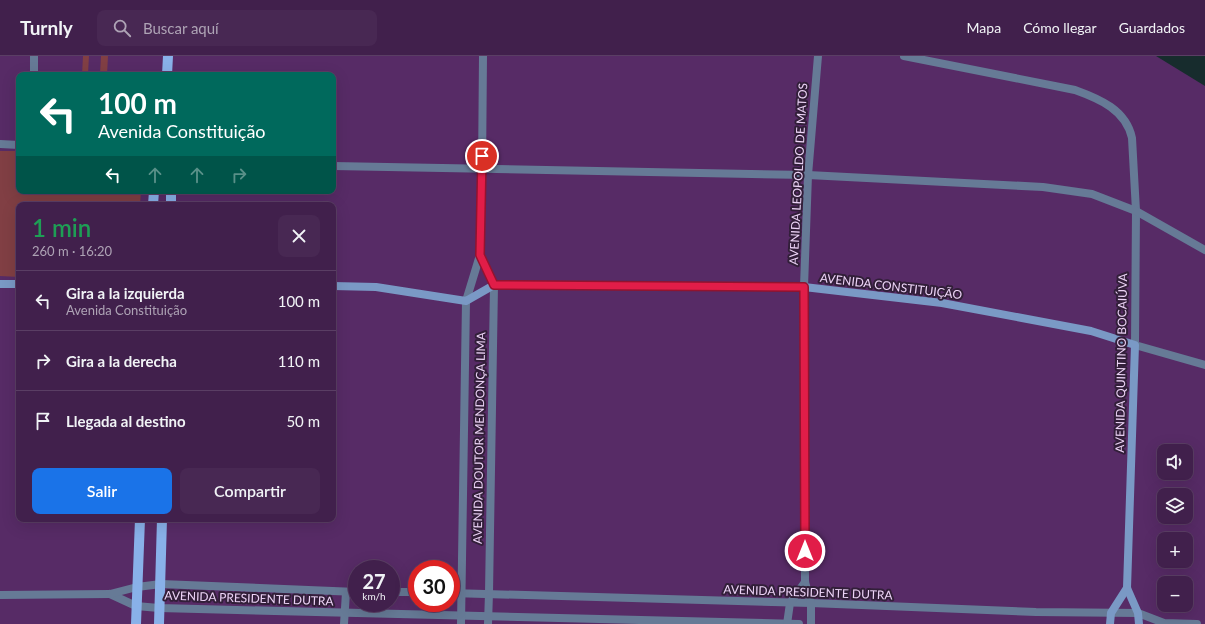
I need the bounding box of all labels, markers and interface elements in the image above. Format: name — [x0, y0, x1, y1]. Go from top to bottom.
search box — [97, 10, 377, 46]
text: Turnly — [20, 16, 73, 39]
icon: search — [111, 17, 133, 39]
text: Buscar aquí — [143, 19, 219, 37]
text: Mapa — [967, 19, 1001, 36]
text: Cómo llegar — [1023, 19, 1097, 36]
text: Guardados — [1119, 19, 1185, 36]
street label: AVENIDA LEOPOLDO DE MATOS — [786, 83, 810, 265]
text: 100 m — [98, 86, 177, 120]
icon: left — [32, 88, 84, 140]
text: Avenida Constituição — [98, 120, 266, 142]
pin — [465, 139, 499, 173]
icon: arrive — [471, 145, 493, 167]
icon: left — [102, 164, 124, 186]
icon: ahead — [144, 164, 166, 186]
icon: ahead — [186, 164, 208, 186]
icon: right — [228, 164, 250, 186]
text: 1 min — [32, 213, 91, 242]
button: close — [278, 215, 320, 257]
text: 260 m · 16:20 — [32, 243, 112, 259]
street label: AVENIDA CONSTITUIÇÃO — [819, 270, 963, 302]
street label: AVENIDA QUINTINO BOCAIÚVA — [1112, 272, 1130, 453]
text: Gira a la izquierda — [66, 284, 185, 302]
icon: left — [32, 290, 54, 312]
text: 100 m — [278, 292, 320, 310]
text: Avenida Constituição — [66, 302, 187, 318]
street label: AVENIDA DOUTOR MENDONÇA LIMA — [470, 331, 488, 544]
icon: right — [32, 350, 54, 372]
text: Gira a la derecha — [66, 352, 177, 370]
text: 110 m — [278, 352, 320, 370]
icon: arrive — [32, 410, 54, 432]
text: Llegada al destino — [66, 412, 186, 430]
text: 50 m — [286, 412, 320, 430]
map controls — [1157, 444, 1193, 612]
button: sound — [1157, 444, 1193, 480]
button: Salir — [32, 468, 172, 514]
button: Compartir — [180, 468, 320, 514]
button: layers — [1157, 488, 1193, 524]
position arrow — [784, 530, 826, 572]
button: + — [1157, 532, 1193, 568]
speed limit sign: 30 — [408, 560, 460, 612]
text: 27 — [362, 569, 386, 593]
button: − — [1157, 576, 1193, 612]
street label: AVENIDA PRESIDENTE DUTRA — [723, 582, 894, 602]
street label: AVENIDA PRESIDENTE DUTRA — [164, 588, 335, 608]
text: km/h — [362, 590, 386, 602]

